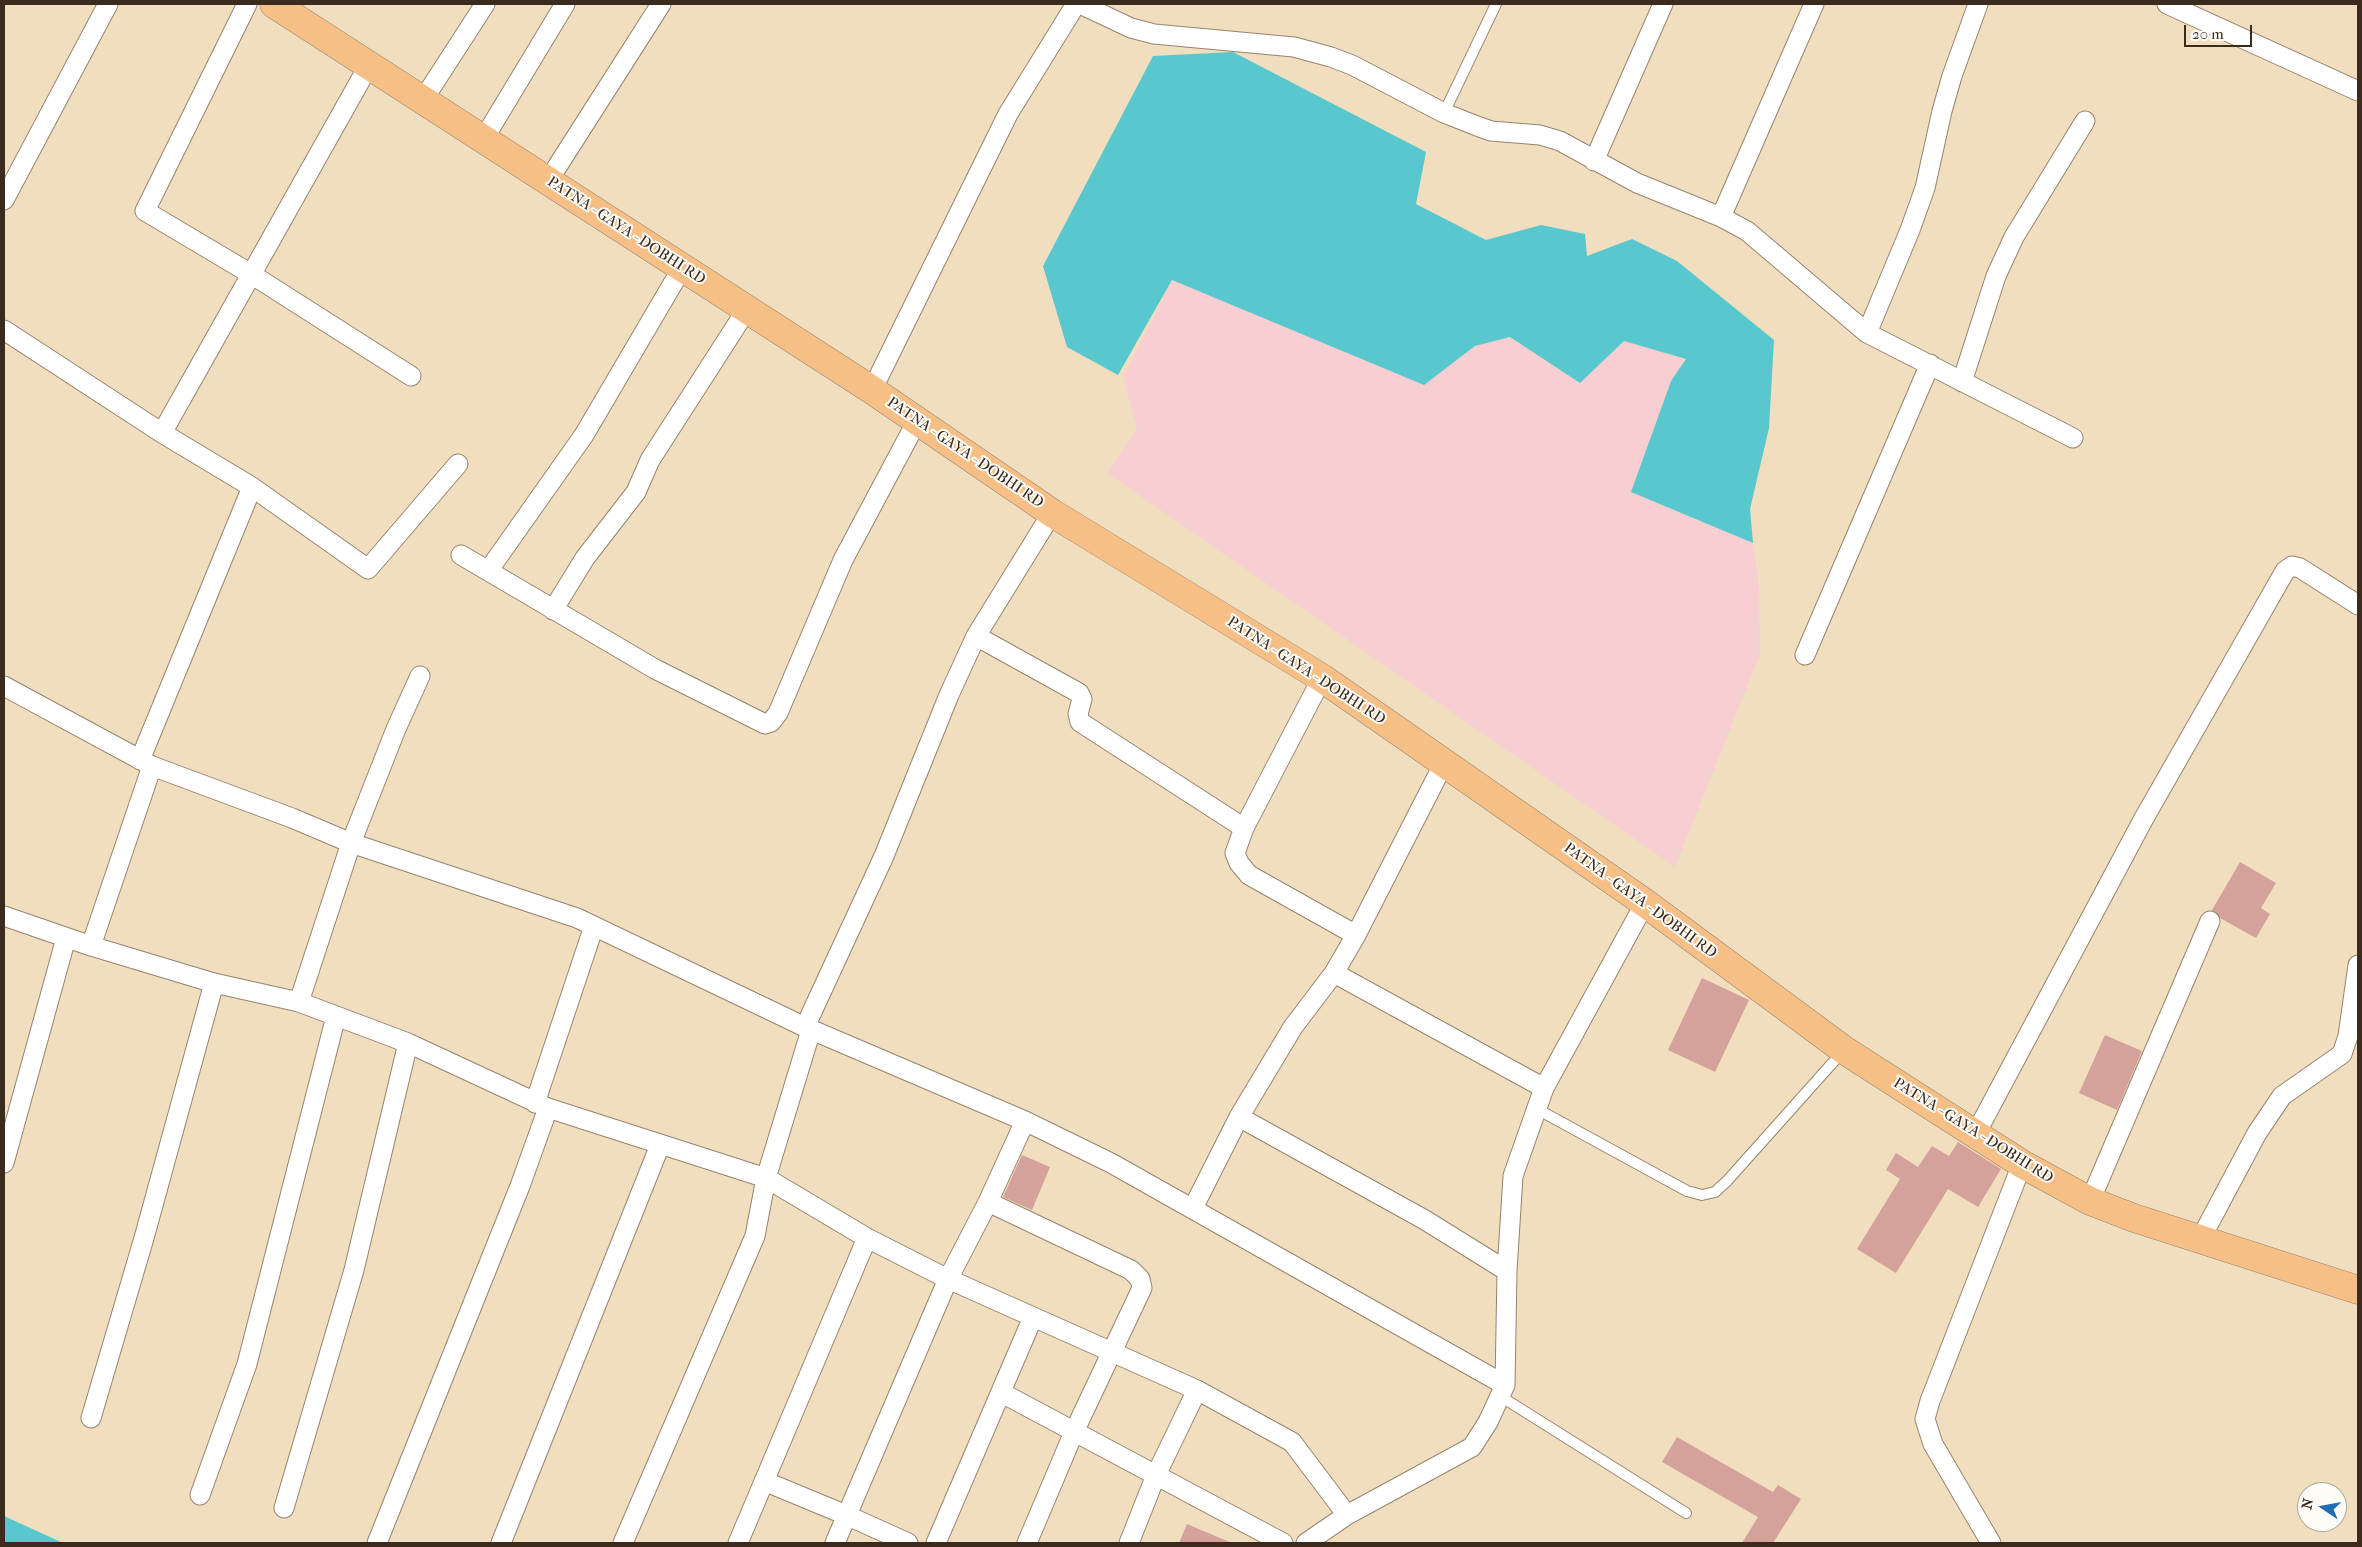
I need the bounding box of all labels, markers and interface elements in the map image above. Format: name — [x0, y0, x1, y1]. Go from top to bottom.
scale bar — [2187, 15, 2254, 47]
text: 20 m — [2192, 25, 2224, 43]
street label: PATNA - GAYA - DOBHI RD — [544, 173, 708, 289]
street label: PATNA - GAYA - DOBHI RD — [883, 394, 1047, 512]
street label: PATNA - GAYA - DOBHI RD — [1224, 613, 1388, 729]
street label: PATNA - GAYA - DOBHI RD — [1560, 839, 1720, 963]
street label: PATNA - GAYA - DOBHI RD — [1890, 1074, 2056, 1188]
north arrow — [2297, 1482, 2347, 1532]
text: N — [2298, 1497, 2317, 1511]

